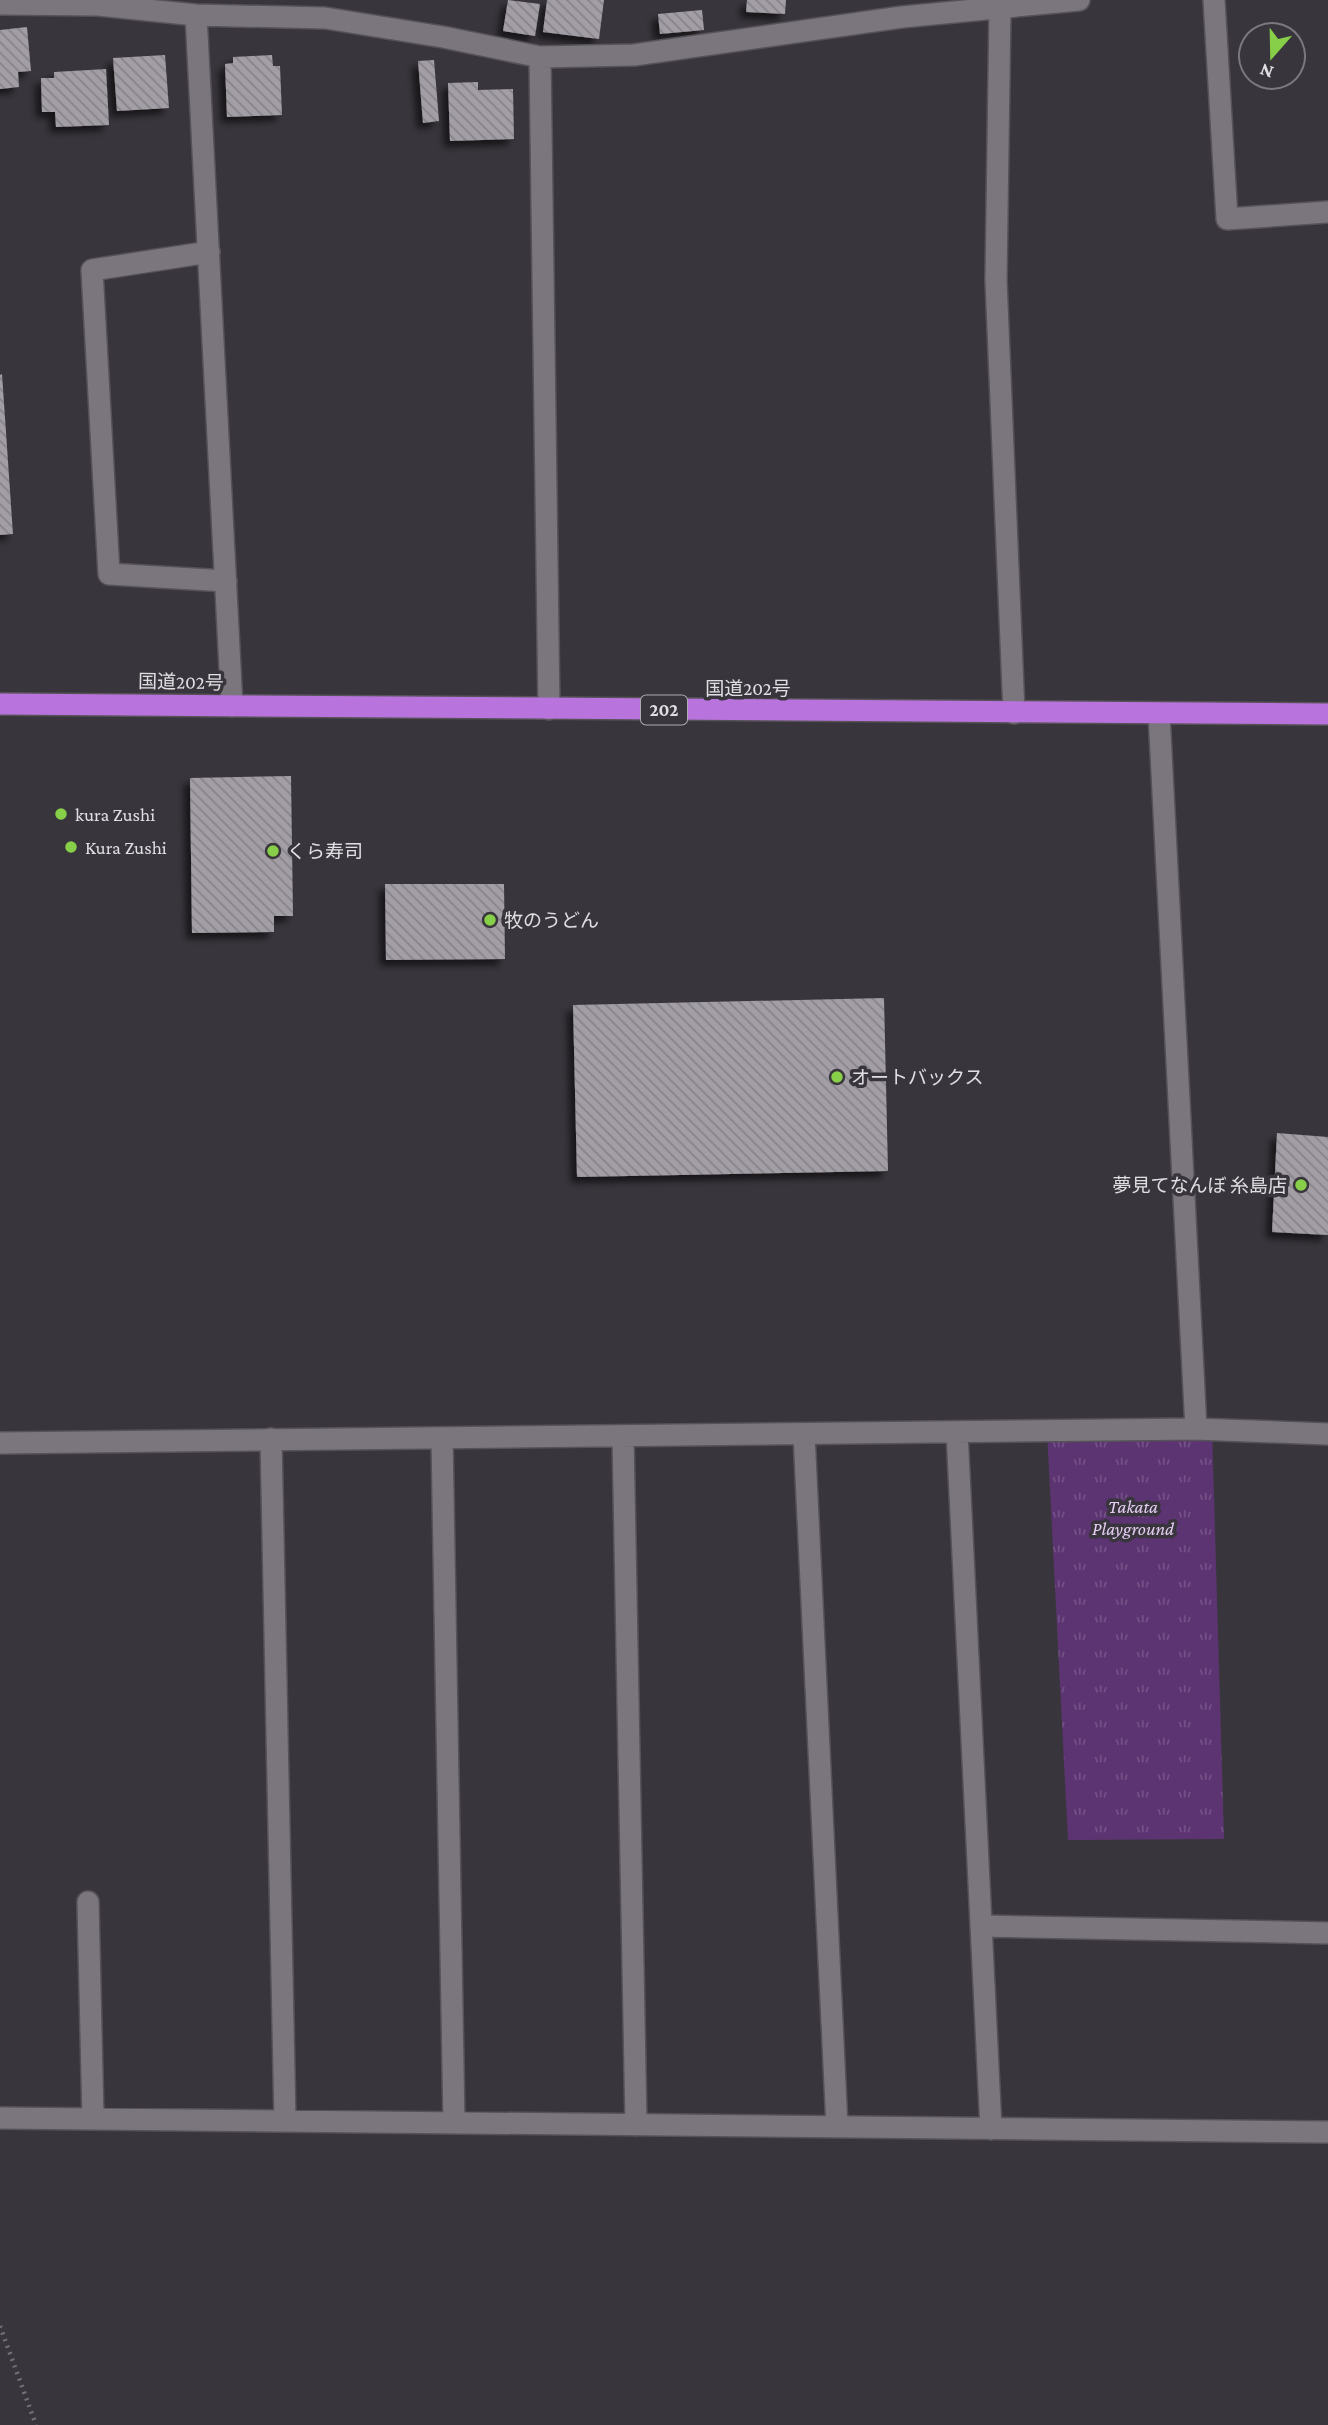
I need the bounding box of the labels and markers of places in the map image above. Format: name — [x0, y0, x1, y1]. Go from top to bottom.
place label: kura Zushi — [75, 804, 155, 825]
marker: kura Zushi — [53, 806, 69, 822]
place label: Kura Zushi — [85, 837, 167, 858]
marker: Kura Zushi — [63, 839, 79, 855]
place label: くら寿司 — [287, 841, 363, 862]
marker: くら寿司 — [265, 843, 281, 859]
place label: 牧のうどん — [504, 910, 599, 931]
marker: 牧のうどん — [482, 912, 498, 928]
place label: オートバックス — [851, 1067, 983, 1088]
marker: オートバックス — [829, 1069, 845, 1085]
place label: 夢見てなんぼ 糸島店 — [1112, 1175, 1287, 1196]
marker: 夢見てなんぼ 糸島店 — [1293, 1177, 1309, 1193]

